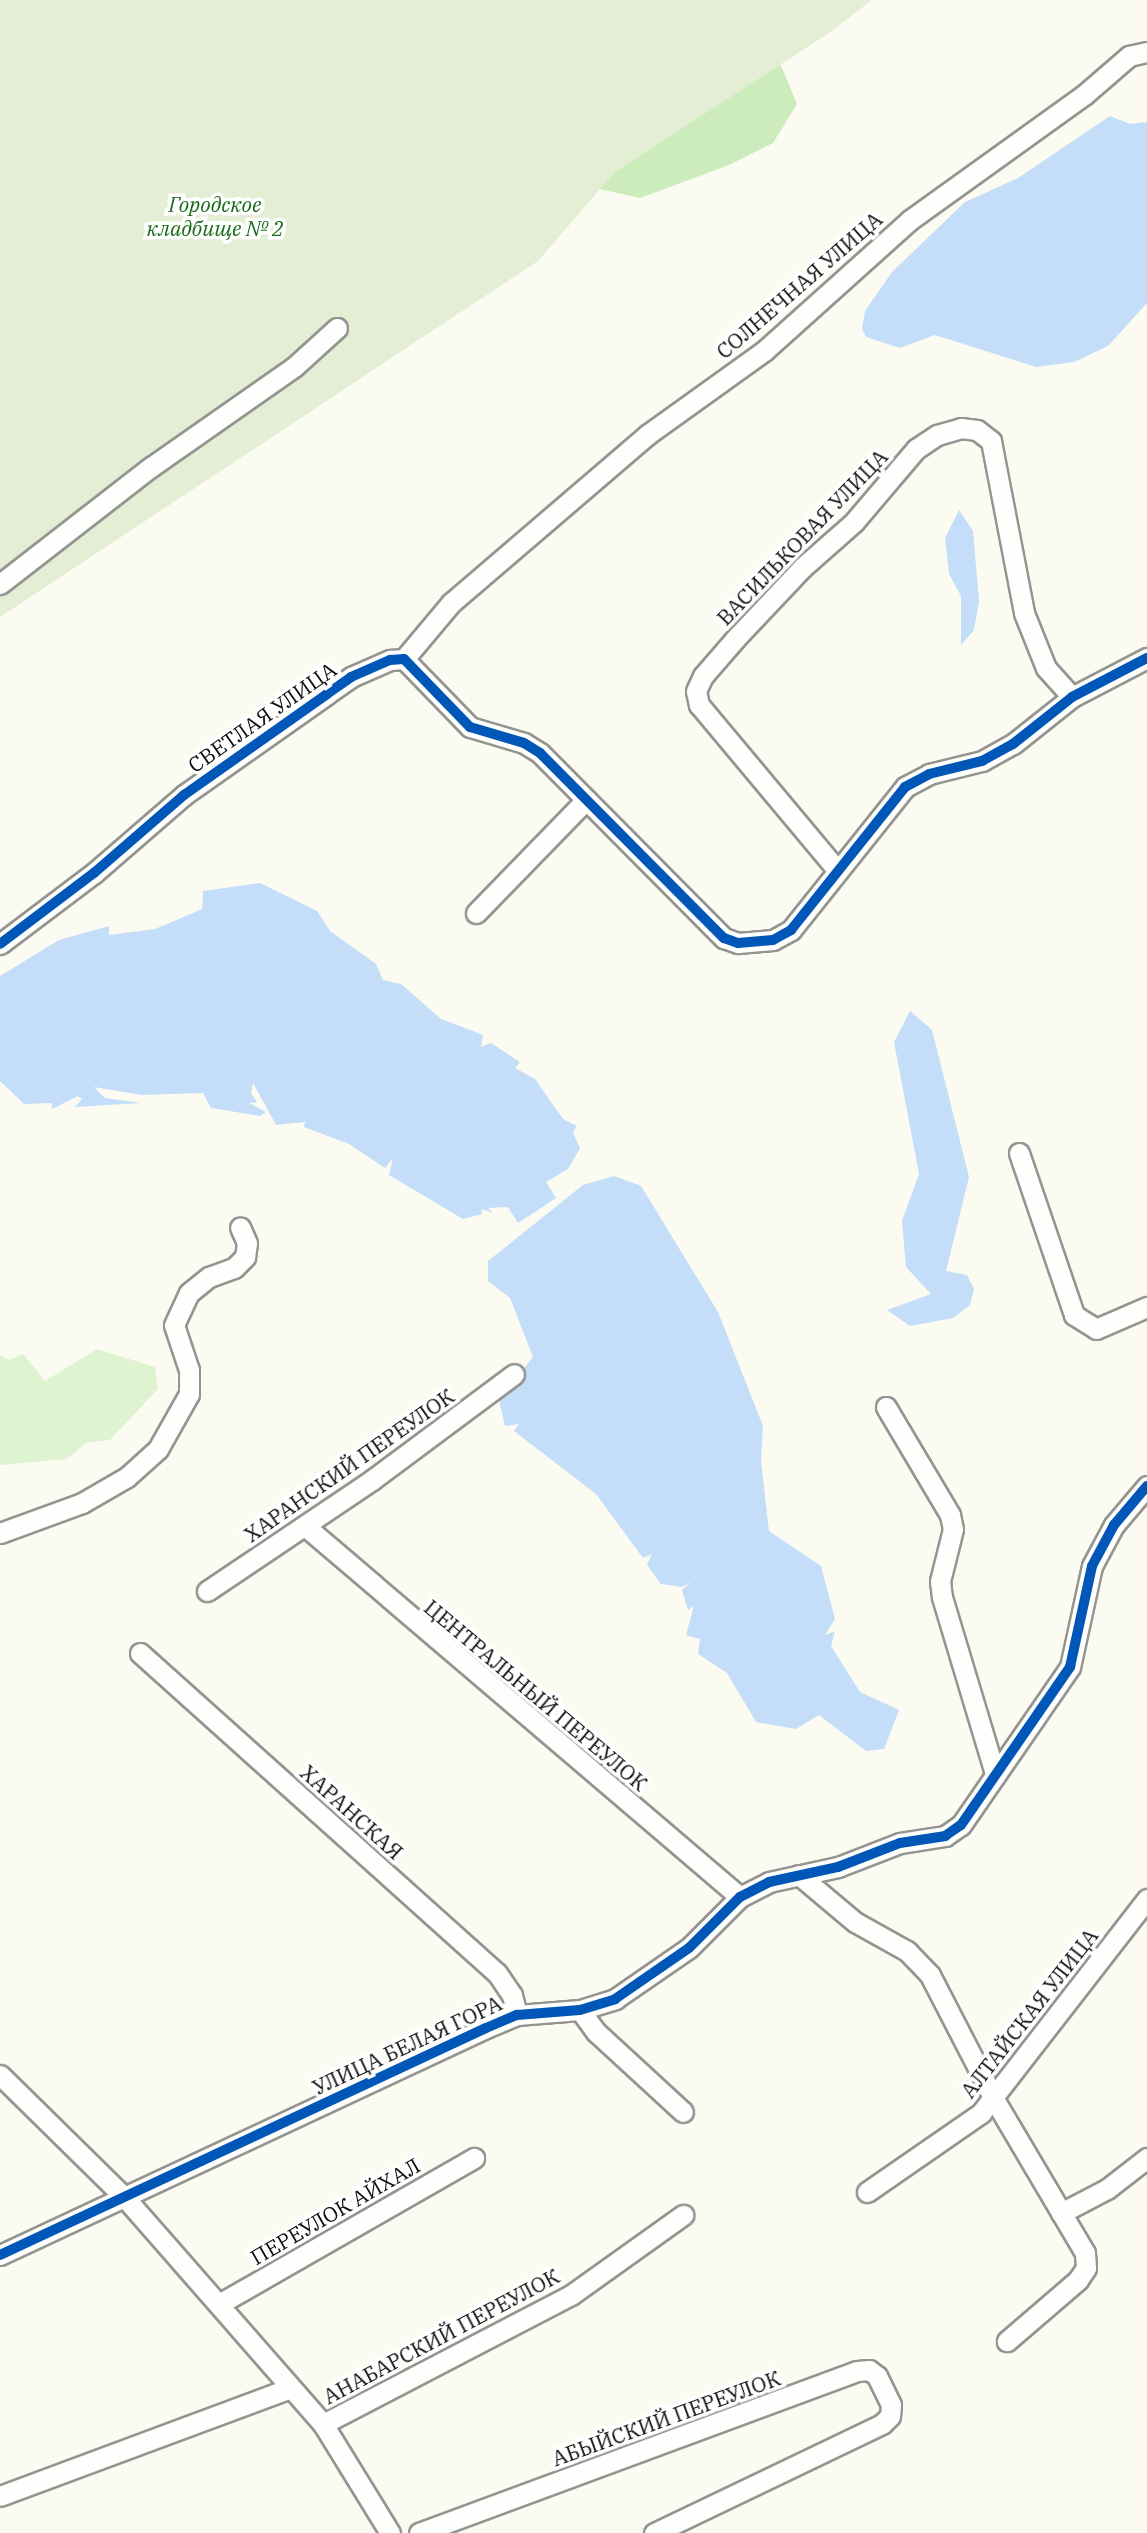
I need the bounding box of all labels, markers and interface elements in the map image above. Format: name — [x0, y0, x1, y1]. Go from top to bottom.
park label: Городское кладбище № 2 — [146, 191, 284, 241]
street label: СОЛНЕЧНАЯ УЛИЦА — [711, 206, 887, 364]
street label: ВАСИЛЬКОВАЯ УЛИЦА — [711, 444, 893, 630]
street label: СВЕТЛАЯ УЛИЦА — [183, 656, 341, 778]
street label: ХАРАНСКИЙ ПЕРЕУЛОК — [239, 1383, 459, 1547]
street label: ЦЕНТРАЛЬНЫЙ ПЕРЕУЛОК — [419, 1594, 653, 1796]
street label: ХАРАНСКАЯ — [296, 1760, 408, 1864]
street label: АЛТАЙСКАЯ УЛИЦА — [955, 1923, 1103, 2103]
street label: УЛИЦА БЕЛАЯ ГОРА — [308, 1990, 506, 2100]
street label: ПЕРЕУЛОК АЙХАЛ — [246, 2152, 424, 2270]
street label: АНАБАРСКИЙ ПЕРЕУЛОК — [319, 2263, 563, 2409]
street label: АБЫЙСКИЙ ПЕРЕУЛОК — [548, 2365, 784, 2471]

